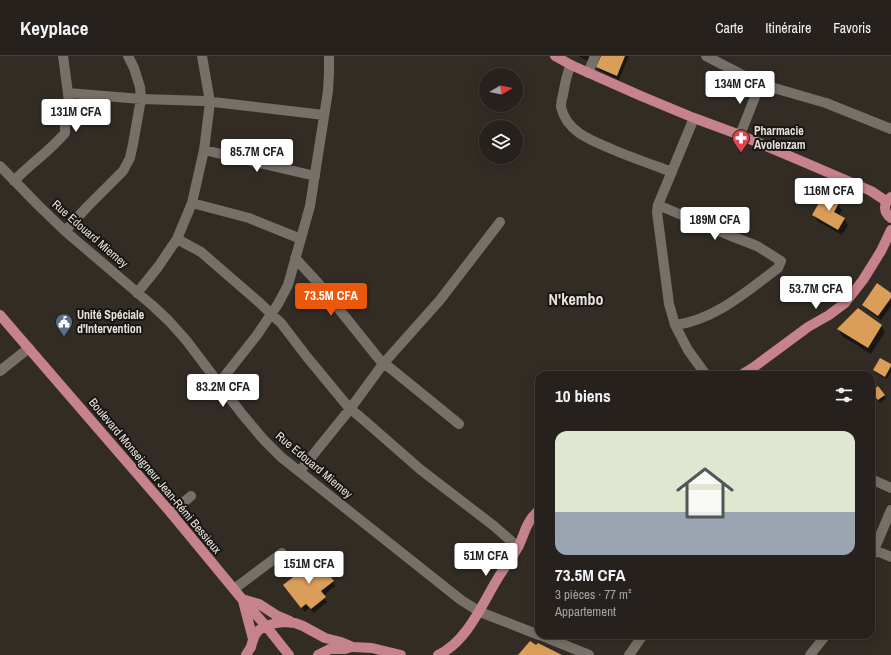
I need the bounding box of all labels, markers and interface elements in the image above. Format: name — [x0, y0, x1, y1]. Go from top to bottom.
text: Keyplace — [20, 15, 88, 41]
text: Carte — [715, 19, 743, 37]
text: Itinéraire — [765, 19, 811, 37]
text: Favoris — [833, 19, 871, 37]
north arrow — [479, 68, 523, 112]
map controls — [479, 68, 523, 164]
pin: 134M CFA — [699, 71, 781, 105]
text: 134M CFA — [715, 75, 765, 92]
pin: 131M CFA — [35, 99, 117, 133]
text: 131M CFA — [51, 103, 101, 120]
button: layers — [479, 120, 523, 164]
place label: Pharmacie Avolenzam — [754, 123, 806, 153]
pharmacy icon: Pharmacie Avolenzam — [731, 128, 751, 153]
pin: 85.7M CFA — [211, 139, 303, 173]
text: 85.7M CFA — [230, 143, 284, 160]
pin: 116M CFA — [788, 178, 870, 212]
text: 116M CFA — [804, 182, 854, 199]
street label: Rue Edouard Miemey — [49, 197, 131, 271]
pin: 189M CFA — [674, 207, 756, 241]
text: 189M CFA — [690, 211, 740, 228]
pin: 53.7M CFA — [770, 276, 862, 310]
text: 53.7M CFA — [789, 280, 843, 297]
pin: 73.5M CFA — [285, 283, 377, 317]
text: 73.5M CFA — [304, 287, 358, 304]
district label: N'kembo — [549, 288, 603, 310]
place label: Unité Spéciale d'Intervention — [77, 307, 145, 337]
public building icon: Unité Spéciale d'Intervention — [54, 312, 74, 337]
pin: 83.2M CFA — [177, 374, 269, 408]
text: 83.2M CFA — [196, 378, 250, 395]
text: 10 biens — [555, 384, 611, 407]
icon: filters — [833, 384, 855, 406]
street label: Boulevard Monseigneur Jean-Rémi Bessieux — [85, 395, 225, 557]
street label: Rue Edouard Miemey — [272, 428, 356, 502]
icon: home — [669, 457, 741, 529]
pin: 51M CFA — [449, 543, 523, 577]
text: 51M CFA — [463, 547, 509, 564]
pin: 151M CFA — [268, 551, 350, 585]
text: 151M CFA — [284, 555, 334, 572]
text: 73.5M CFA — [555, 563, 626, 586]
text: 3 pièces · 77 m² — [555, 586, 631, 603]
text: Appartement — [555, 603, 616, 620]

